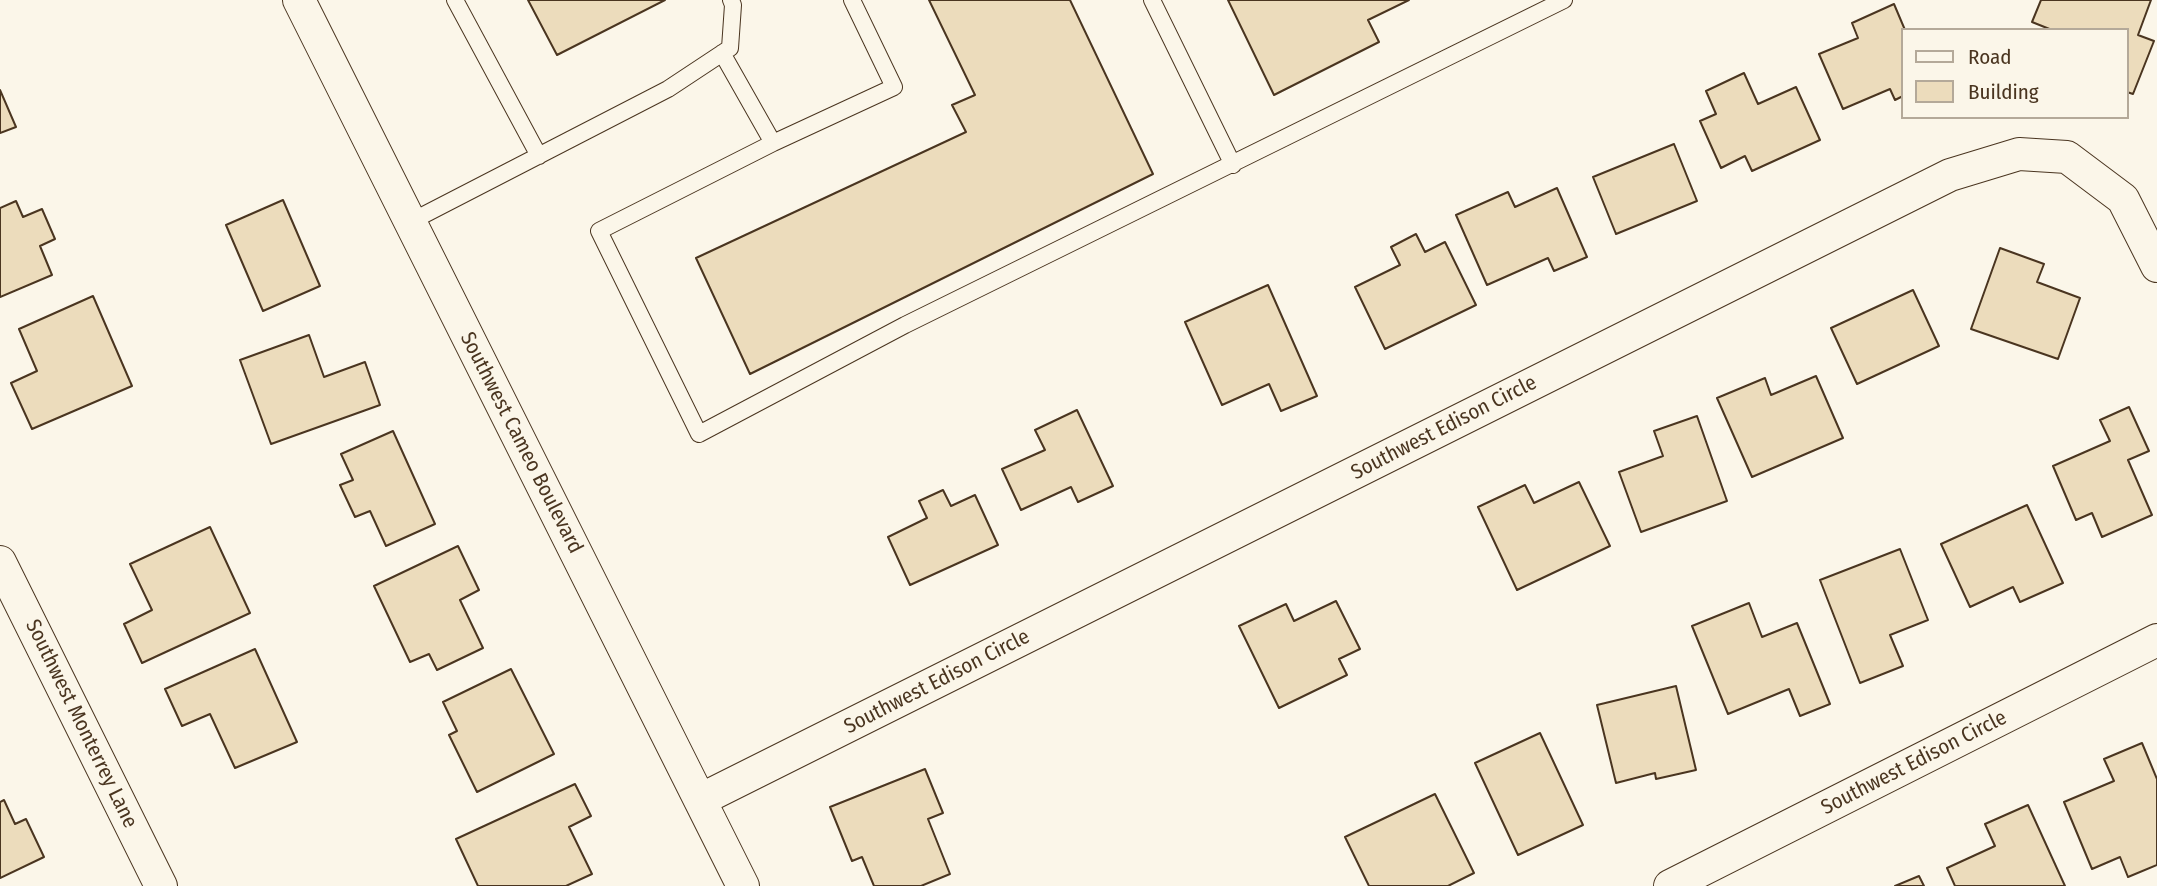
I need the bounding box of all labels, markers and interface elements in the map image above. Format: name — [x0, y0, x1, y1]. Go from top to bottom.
legend — [1902, 28, 2129, 119]
text: Road — [1968, 44, 2012, 70]
text: Building — [1968, 79, 2039, 105]
street label: Southwest Cameo Boulevard — [454, 328, 588, 558]
street label: Southwest Edison Circle — [1347, 370, 1541, 486]
street label: Southwest Monterrey Lane — [20, 616, 142, 832]
street label: Southwest Edison Circle — [840, 624, 1034, 740]
street label: Southwest Edison Circle — [1817, 705, 2011, 821]

